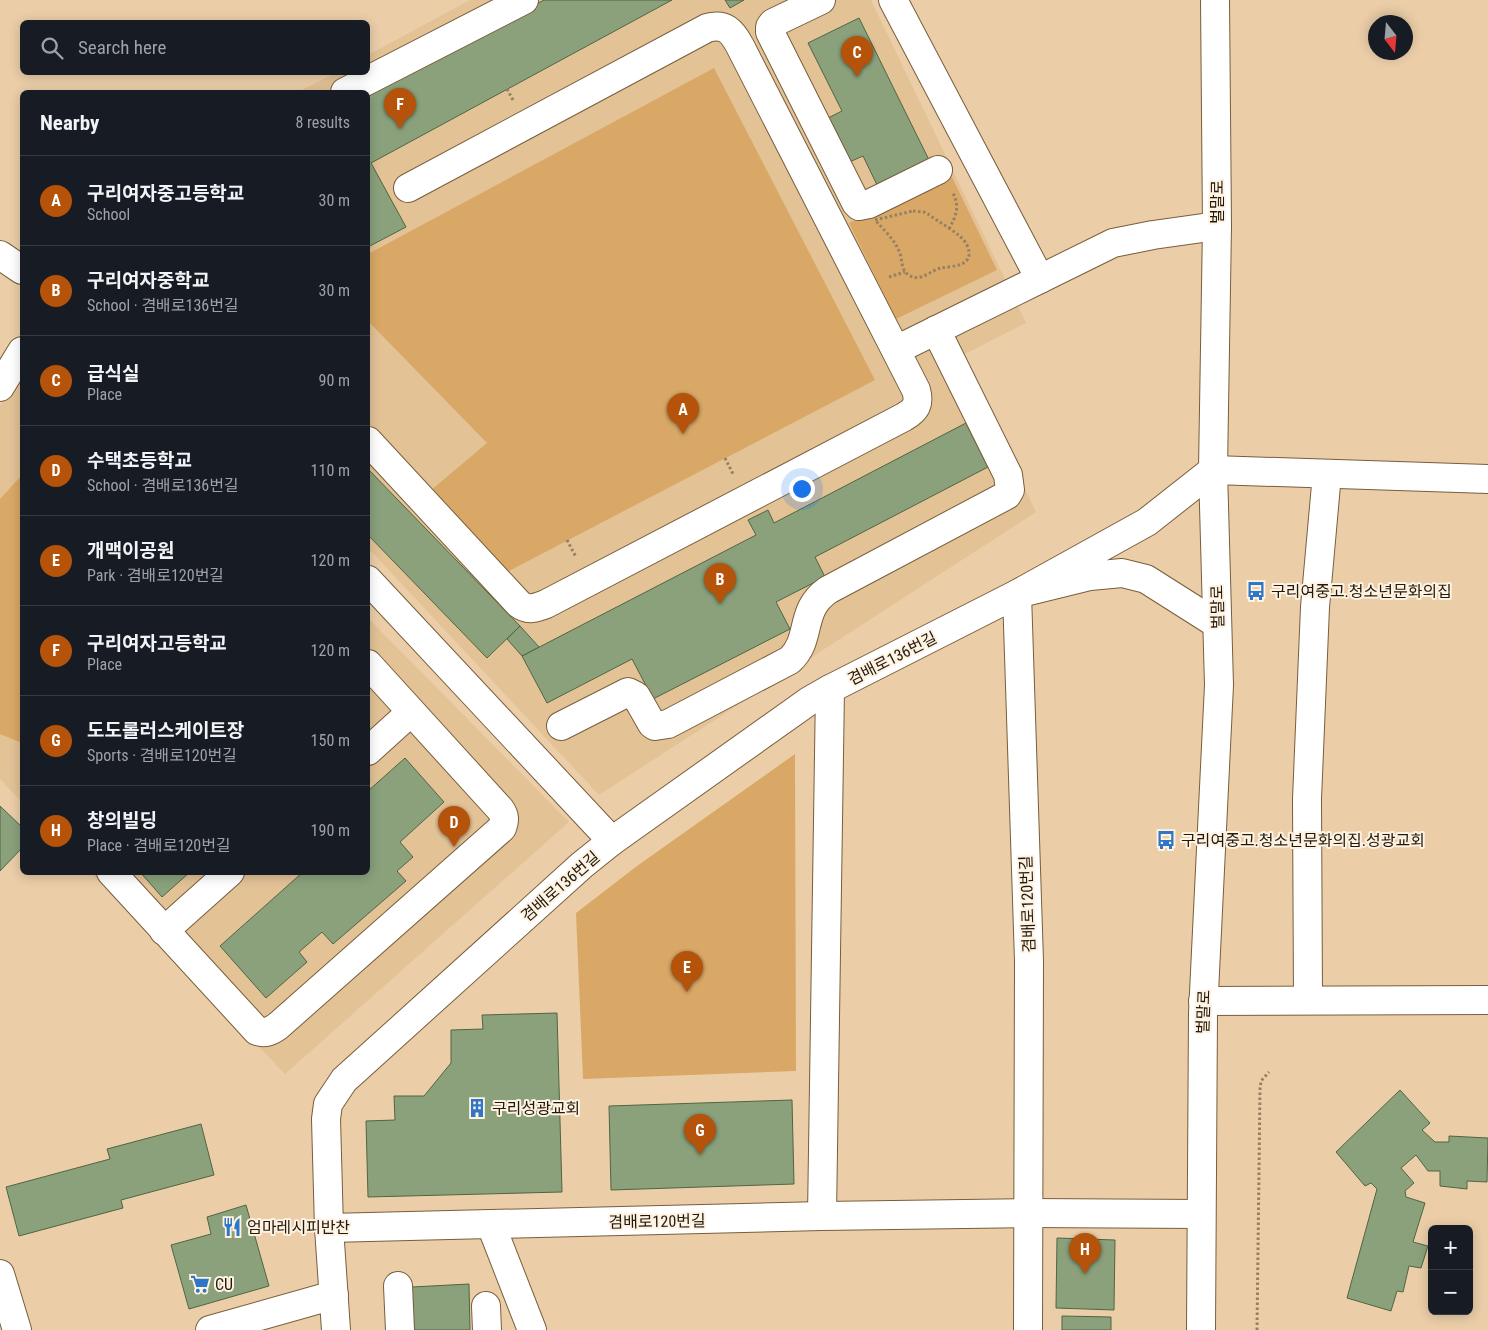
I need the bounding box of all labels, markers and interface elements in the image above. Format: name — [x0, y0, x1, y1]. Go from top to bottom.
north arrow — [1368, 15, 1413, 60]
search box — [20, 20, 370, 75]
icon: search — [38, 34, 66, 62]
text: Search here — [78, 36, 166, 59]
pin: C — [841, 36, 873, 77]
pin: F — [384, 88, 416, 129]
text: Nearby — [40, 111, 99, 135]
text: 8 results — [295, 113, 350, 132]
street label: 벌말로 — [1208, 180, 1227, 224]
text: 구리여자중고등학교 — [87, 182, 244, 205]
text: A — [51, 191, 61, 210]
text: 30 m — [318, 191, 350, 210]
text: School — [87, 205, 130, 224]
text: 구리여자중학교 — [87, 269, 209, 292]
text: B — [52, 281, 60, 300]
text: 30 m — [318, 281, 350, 300]
text: School · 겸배로136번길 — [87, 296, 239, 315]
text: 급식실 — [87, 362, 139, 385]
text: C — [51, 371, 61, 390]
text: 90 m — [318, 371, 350, 390]
text: Place — [87, 385, 122, 404]
pin: A — [667, 393, 699, 434]
text: 수택초등학교 — [87, 449, 192, 472]
text: D — [51, 461, 61, 480]
text: 110 m — [311, 461, 350, 480]
text: School · 겸배로136번길 — [87, 476, 239, 495]
your location — [789, 476, 815, 502]
text: 개맥이공원 — [87, 539, 174, 562]
text: E — [52, 551, 60, 570]
text: 120 m — [311, 551, 350, 570]
pin: B — [704, 563, 736, 604]
text: Park · 겸배로120번길 — [87, 566, 224, 585]
bus stop icon: 구리여중고.청소년문화의집 — [1245, 580, 1267, 602]
place label: 구리여중고.청소년문화의집 — [1271, 582, 1452, 601]
street label: 벌말로 — [1208, 584, 1227, 629]
street label: 겸배로136번길 — [845, 628, 940, 689]
text: 구리여자고등학교 — [87, 632, 227, 655]
text: F — [52, 641, 60, 660]
text: 120 m — [311, 641, 350, 660]
text: Place — [87, 655, 122, 674]
text: 도도롤러스케이트장 — [87, 719, 244, 742]
text: G — [51, 731, 61, 750]
text: 150 m — [311, 731, 350, 750]
text: Sports · 겸배로120번길 — [87, 746, 237, 765]
pin: D — [438, 806, 470, 847]
text: 창의빌딩 — [87, 809, 157, 832]
text: H — [51, 821, 61, 840]
text: 190 m — [311, 821, 350, 840]
bus stop icon: 구리여중고.청소년문화의집.성광교회 — [1155, 829, 1177, 851]
place label: 구리여중고.청소년문화의집.성광교회 — [1181, 831, 1425, 850]
text: Place · 겸배로120번길 — [87, 836, 231, 855]
street label: 겸배로136번길 — [517, 847, 603, 925]
street label: 겸배로120번길 — [1016, 855, 1039, 953]
pin: E — [671, 951, 703, 992]
street label: 벌말로 — [1193, 989, 1214, 1034]
building icon: 구리성광교회 — [466, 1097, 488, 1119]
place label: 구리성광교회 — [492, 1099, 580, 1118]
pin: G — [684, 1114, 716, 1155]
street label: 겸배로120번길 — [608, 1211, 706, 1232]
restaurant icon: 엄마레시피반찬 — [221, 1216, 243, 1238]
place label: 엄마레시피반찬 — [247, 1218, 350, 1237]
map controls — [1428, 1225, 1473, 1315]
button: + — [1428, 1225, 1473, 1270]
pin: H — [1069, 1233, 1101, 1274]
button: − — [1428, 1270, 1473, 1315]
supermarket icon: CU — [189, 1273, 211, 1295]
place label: CU — [215, 1275, 233, 1294]

